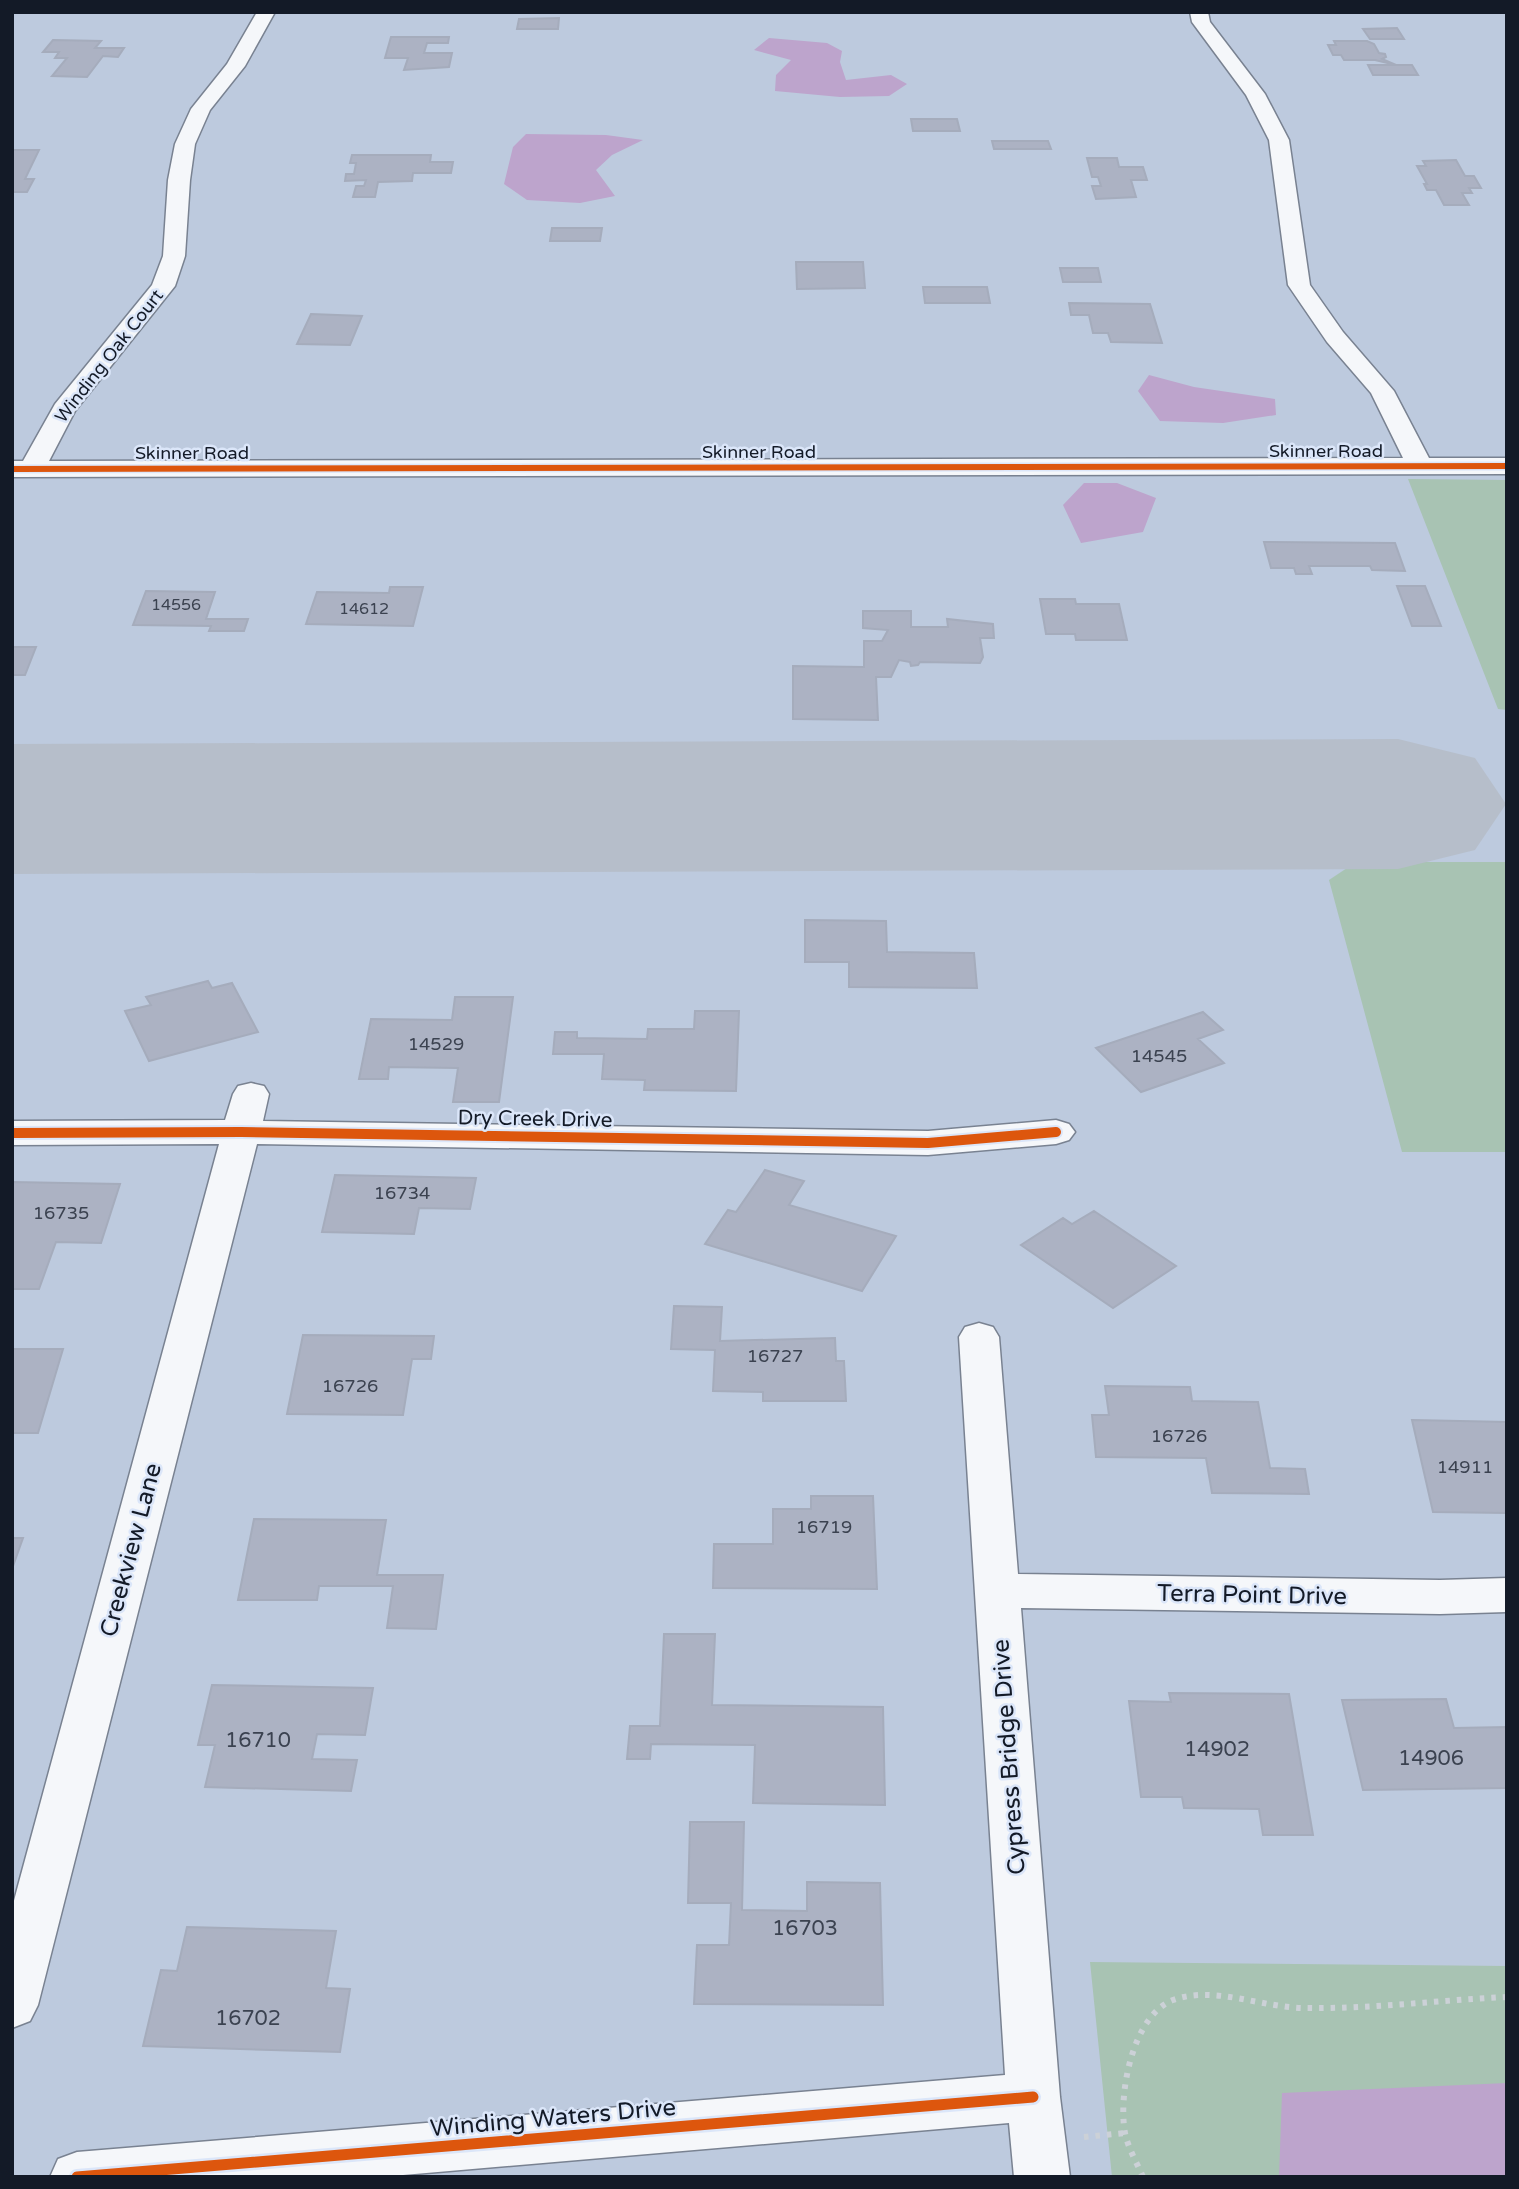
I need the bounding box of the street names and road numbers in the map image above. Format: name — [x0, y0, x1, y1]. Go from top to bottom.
street label: Winding Oak Court — [50, 285, 168, 427]
street label: Skinner Road — [1269, 440, 1383, 462]
street label: Skinner Road — [702, 441, 816, 463]
street label: Skinner Road — [135, 442, 249, 464]
street label: Dry Creek Drive — [457, 1105, 613, 1133]
street label: Creekview Lane — [94, 1460, 168, 1640]
street label: Terra Point Drive — [1157, 1579, 1347, 1611]
street label: Cypress Bridge Drive — [986, 1638, 1032, 1876]
street label: Winding Waters Drive — [429, 2093, 677, 2143]

